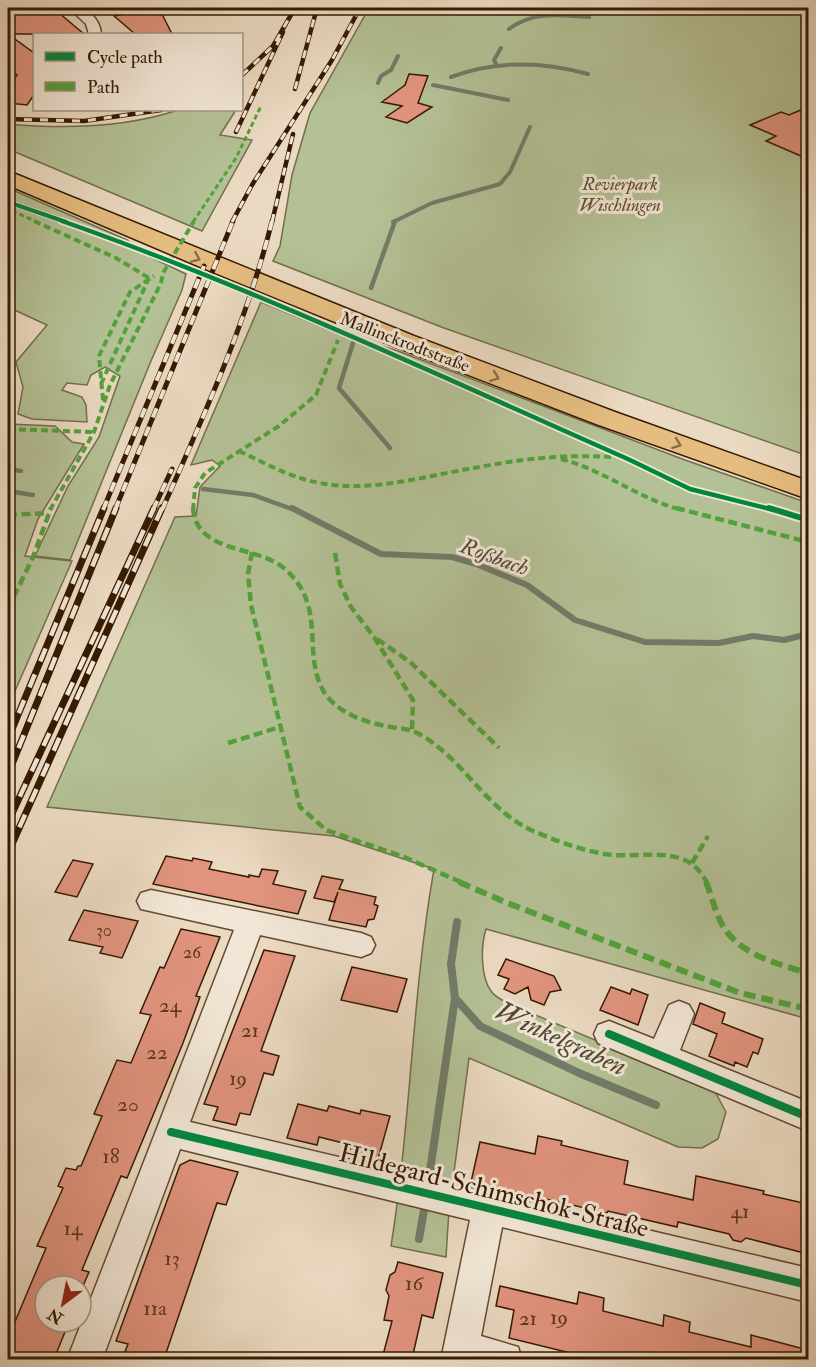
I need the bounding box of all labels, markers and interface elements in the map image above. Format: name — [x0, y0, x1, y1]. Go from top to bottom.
legend — [33, 33, 243, 111]
text: Cycle path — [87, 46, 163, 69]
text: Path — [87, 76, 120, 99]
park label: Revierpark Wischlingen — [579, 173, 661, 217]
one-way arrow — [190, 251, 201, 263]
street label: Mallinckrodtstraße — [337, 307, 473, 378]
one-way arrow — [489, 369, 499, 382]
one-way arrow — [672, 437, 682, 450]
water label: Roßbach — [456, 531, 533, 582]
house number: 30 — [96, 919, 112, 942]
house number: 26 — [183, 941, 202, 964]
house number: 24 — [159, 992, 183, 1019]
water label: Winkelgraben — [490, 994, 631, 1083]
house number: 21 — [241, 1017, 259, 1044]
house number: 22 — [146, 1039, 168, 1066]
house number: 19 — [229, 1065, 247, 1092]
house number: 20 — [117, 1091, 139, 1118]
street label: Hildegard-Schimschok-Straße — [336, 1137, 652, 1245]
house number: 18 — [102, 1143, 120, 1170]
house number: 41 — [731, 1198, 749, 1225]
house number: 14 — [64, 1215, 84, 1242]
house number: 13 — [164, 1245, 180, 1272]
house number: 16 — [405, 1270, 424, 1297]
north arrow — [33, 1274, 93, 1334]
house number: 11a — [143, 1295, 167, 1322]
text: N — [44, 1303, 68, 1329]
house number: 19 — [550, 1304, 568, 1331]
house number: 21 — [519, 1305, 537, 1332]

